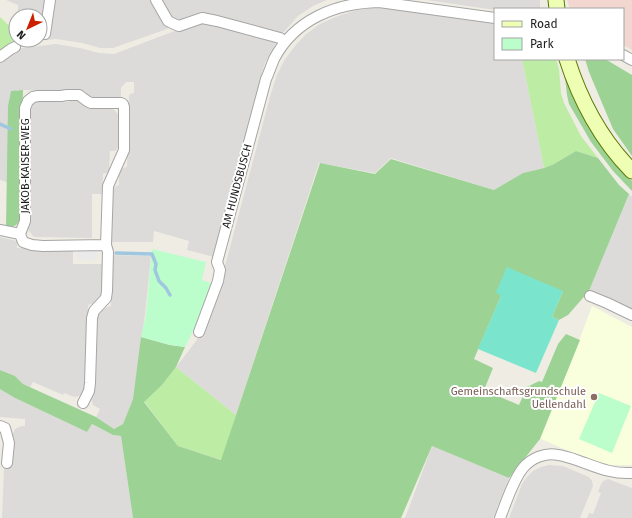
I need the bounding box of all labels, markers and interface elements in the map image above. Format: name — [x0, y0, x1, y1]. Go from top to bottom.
north arrow — [8, 8, 48, 48]
legend — [494, 8, 624, 60]
text: Road — [530, 17, 558, 31]
text: N — [14, 28, 29, 42]
text: Park — [530, 37, 554, 51]
street label: JAKOB-KAISER-WEG — [19, 118, 32, 214]
street label: AM HUNDSBUSCH — [220, 142, 254, 230]
place label: Gemeinschaftsgrundschule Uellendahl — [451, 385, 586, 411]
marker: Gemeinschaftsgrundschule Uellendahl — [589, 392, 599, 402]

